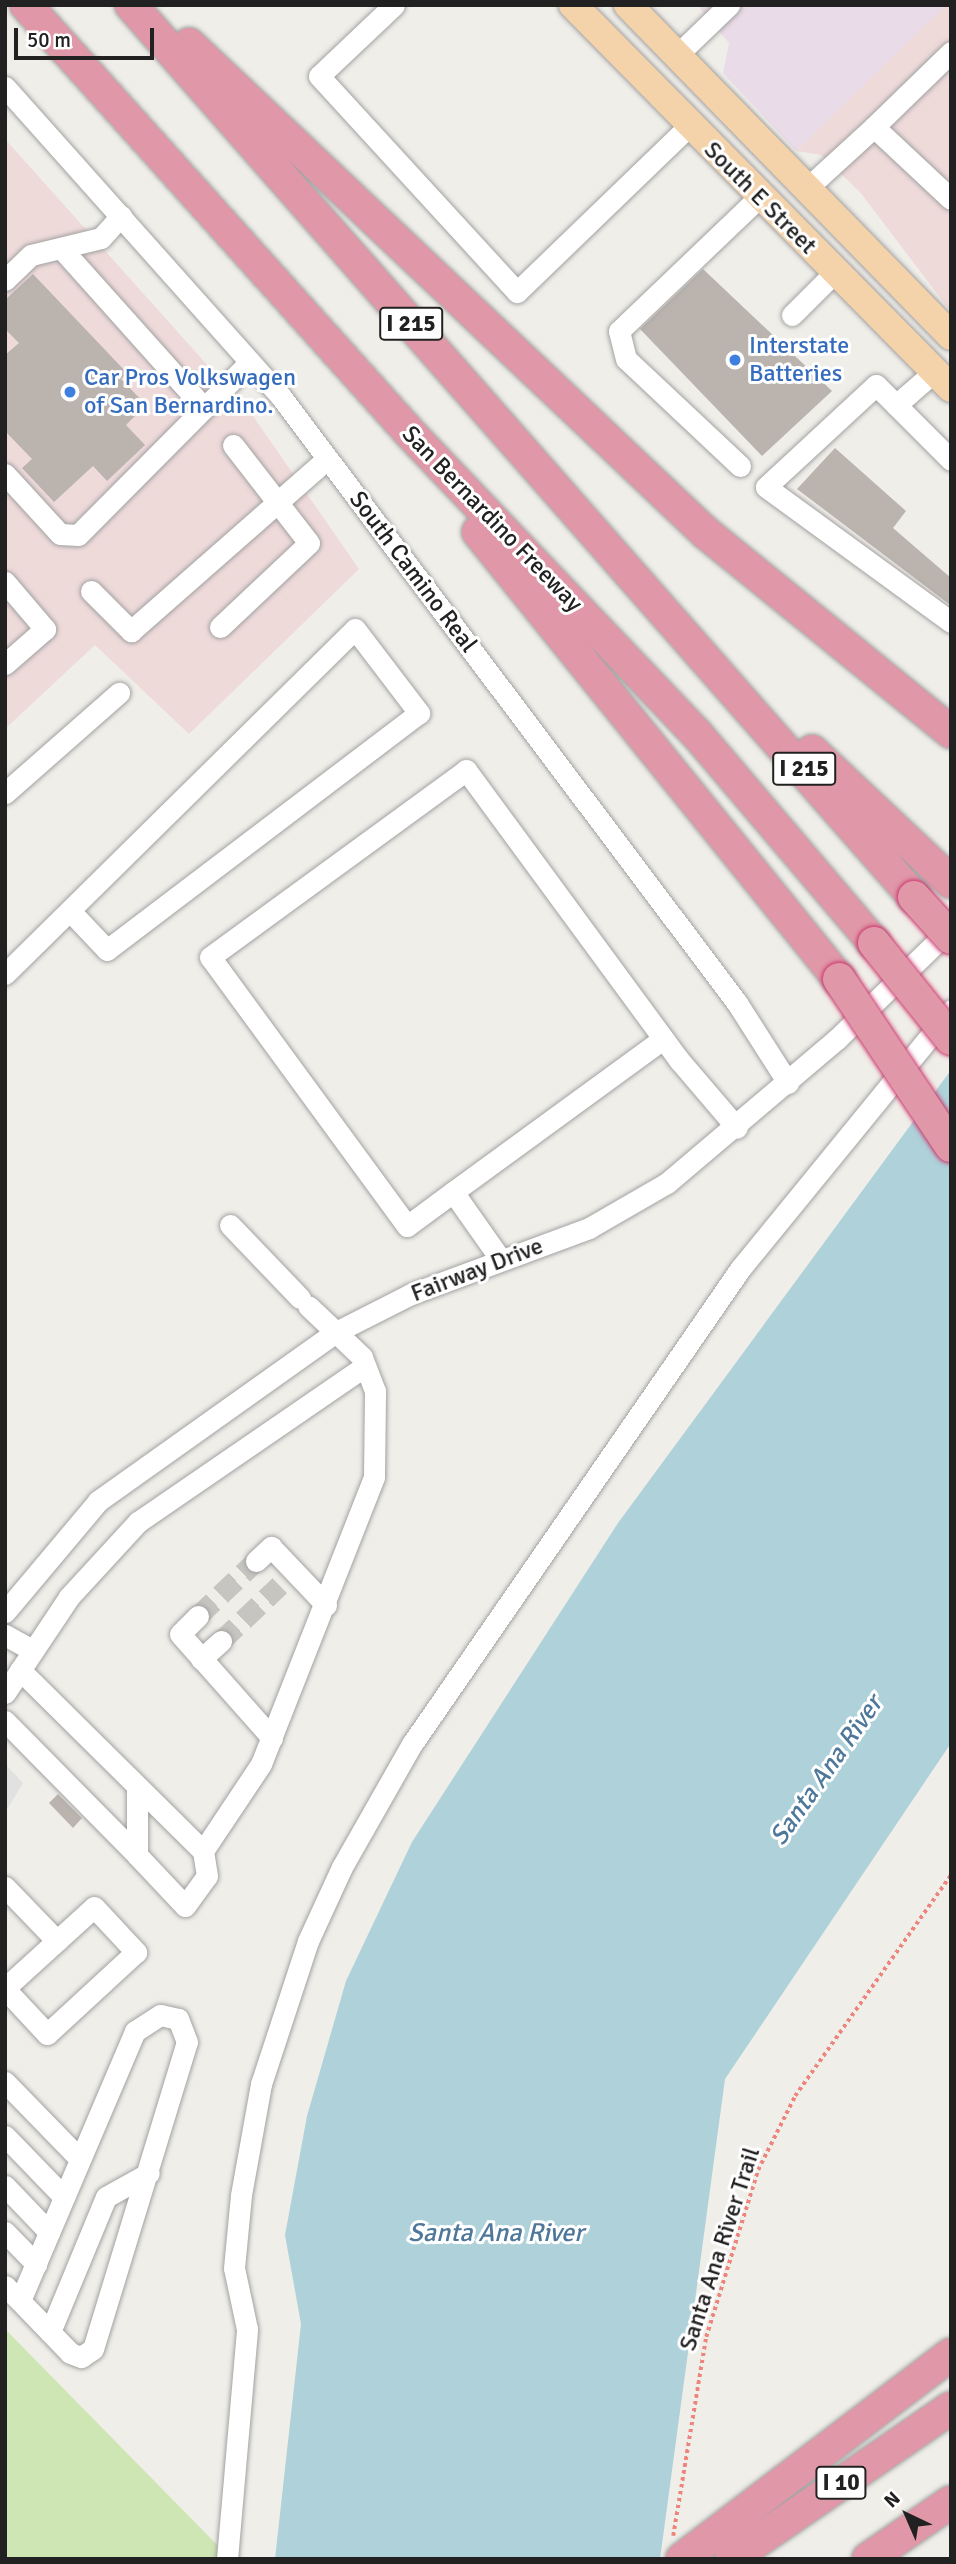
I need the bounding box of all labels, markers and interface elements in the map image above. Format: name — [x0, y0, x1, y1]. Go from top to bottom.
scale bar — [18, 14, 158, 58]
text: 50 m — [27, 27, 71, 53]
street label: South E Street — [698, 136, 822, 260]
road number: I 215 — [378, 304, 444, 344]
place label: Interstate Batteries — [749, 332, 849, 388]
marker: Interstate Batteries — [727, 352, 743, 368]
place label: Car Pros Volkswagen of San Bernardino. — [84, 364, 296, 420]
marker: Car Pros Volkswagen of San Bernardino. — [62, 384, 78, 400]
street label: San Bernardino Freeway — [396, 420, 588, 618]
street label: South Camino Real — [343, 486, 483, 658]
road number: I 215 — [771, 750, 837, 789]
street label: Fairway Drive — [407, 1232, 547, 1308]
water label: Santa Ana River — [764, 1690, 890, 1852]
street label: Santa Ana River Trail — [674, 2144, 766, 2354]
water label: Santa Ana River — [408, 2218, 584, 2250]
road number: I 10 — [815, 2464, 867, 2502]
north arrow — [872, 2480, 942, 2550]
text: N — [879, 2487, 906, 2513]

